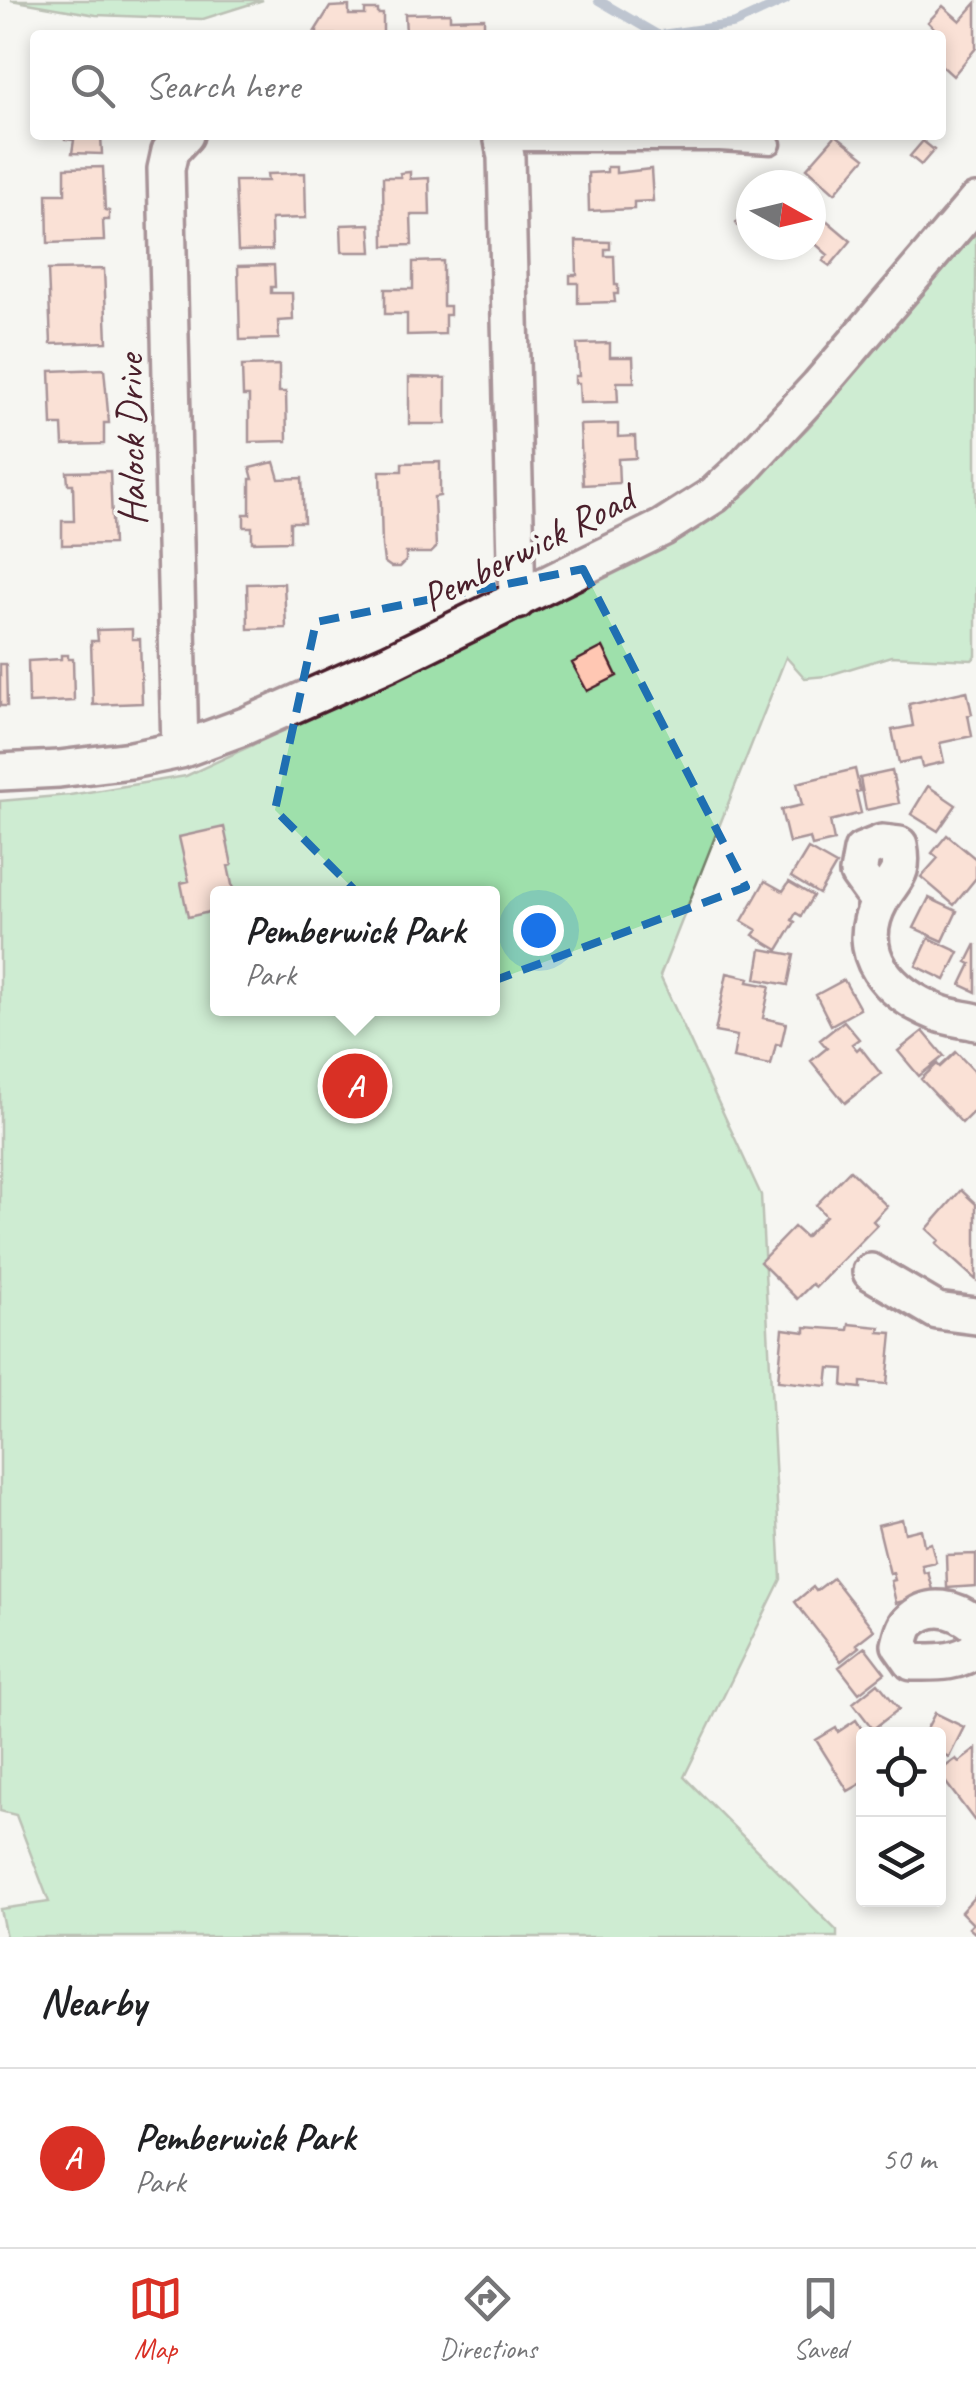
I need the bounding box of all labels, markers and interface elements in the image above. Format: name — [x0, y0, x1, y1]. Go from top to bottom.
search box — [30, 30, 946, 140]
icon: search — [65, 58, 120, 113]
text: Search here — [145, 62, 300, 109]
north arrow — [736, 170, 826, 260]
street label: Halock Drive — [104, 351, 157, 526]
street label: Pemberwick Road — [413, 470, 647, 623]
popup — [210, 886, 500, 1016]
your location — [513, 905, 564, 956]
text: Pemberwick Park — [245, 907, 465, 954]
text: Park — [245, 954, 296, 995]
pin: A — [322, 1048, 388, 1124]
map controls — [856, 1727, 946, 1907]
button: locate — [856, 1727, 946, 1817]
button: layers — [856, 1817, 946, 1907]
text: Nearby — [40, 1976, 146, 2029]
text: Pemberwick Park — [135, 2114, 355, 2161]
text: A — [64, 2138, 81, 2179]
text: 50 m — [882, 2138, 936, 2179]
text: Park — [135, 2161, 186, 2202]
tab: Map — [128, 2271, 183, 2366]
tab: Directions — [439, 2271, 537, 2366]
tab: Saved — [793, 2271, 848, 2366]

